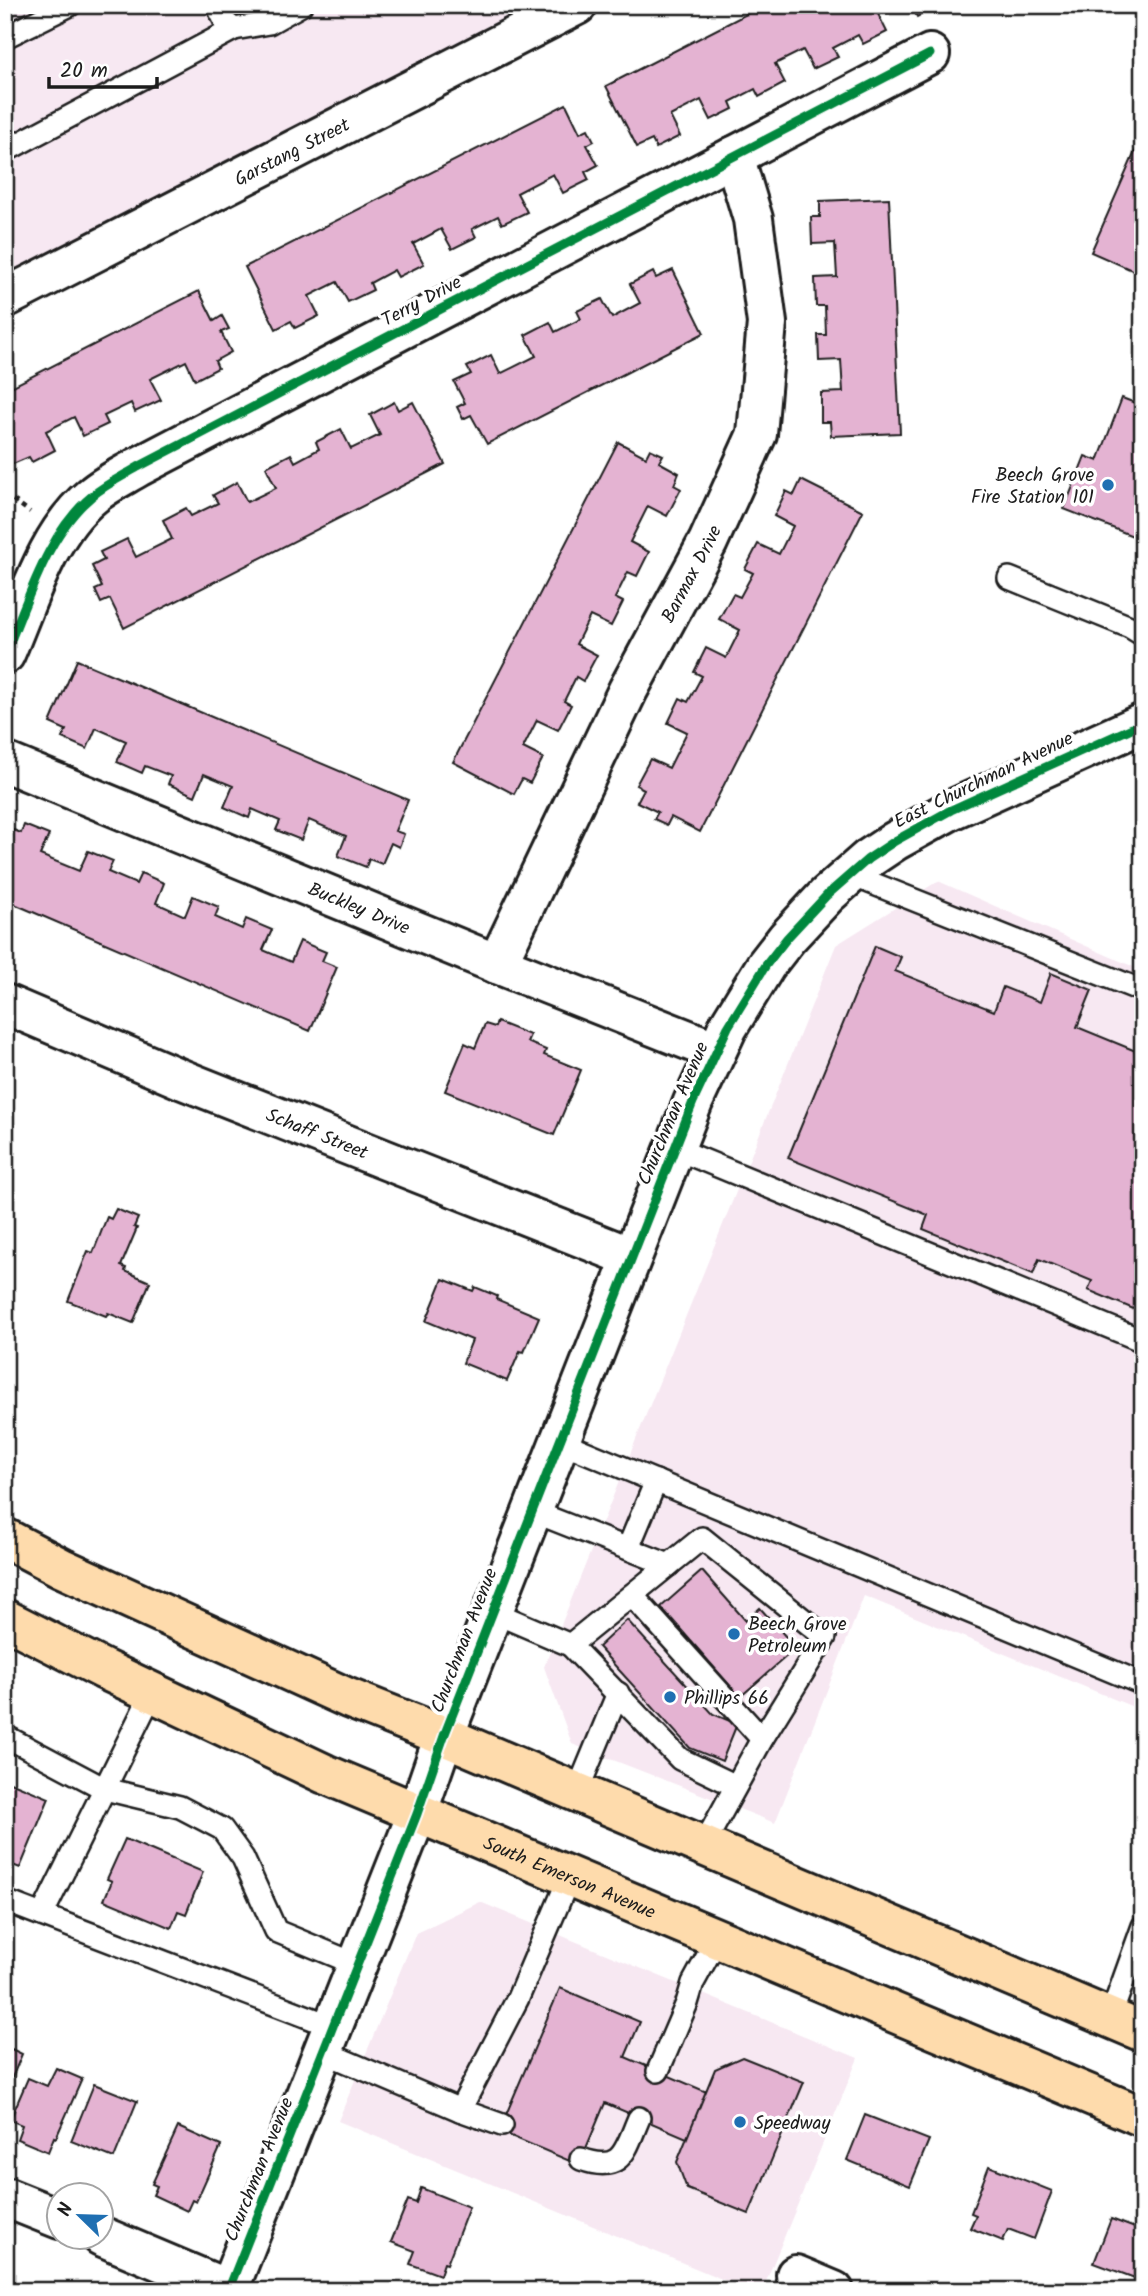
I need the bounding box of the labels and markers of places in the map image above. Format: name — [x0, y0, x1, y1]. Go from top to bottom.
place label: Beech Grove Fire Station 101 — [971, 461, 1094, 513]
marker: Beech Grove Fire Station 101 — [1100, 477, 1116, 493]
place label: Beech Grove Petroleum — [748, 1610, 847, 1662]
marker: Beech Grove Petroleum — [726, 1626, 742, 1642]
place label: Phillips 66 — [684, 1684, 769, 1714]
marker: Phillips 66 — [662, 1689, 678, 1705]
place label: Speedway — [754, 2109, 831, 2139]
marker: Speedway — [732, 2114, 748, 2130]

